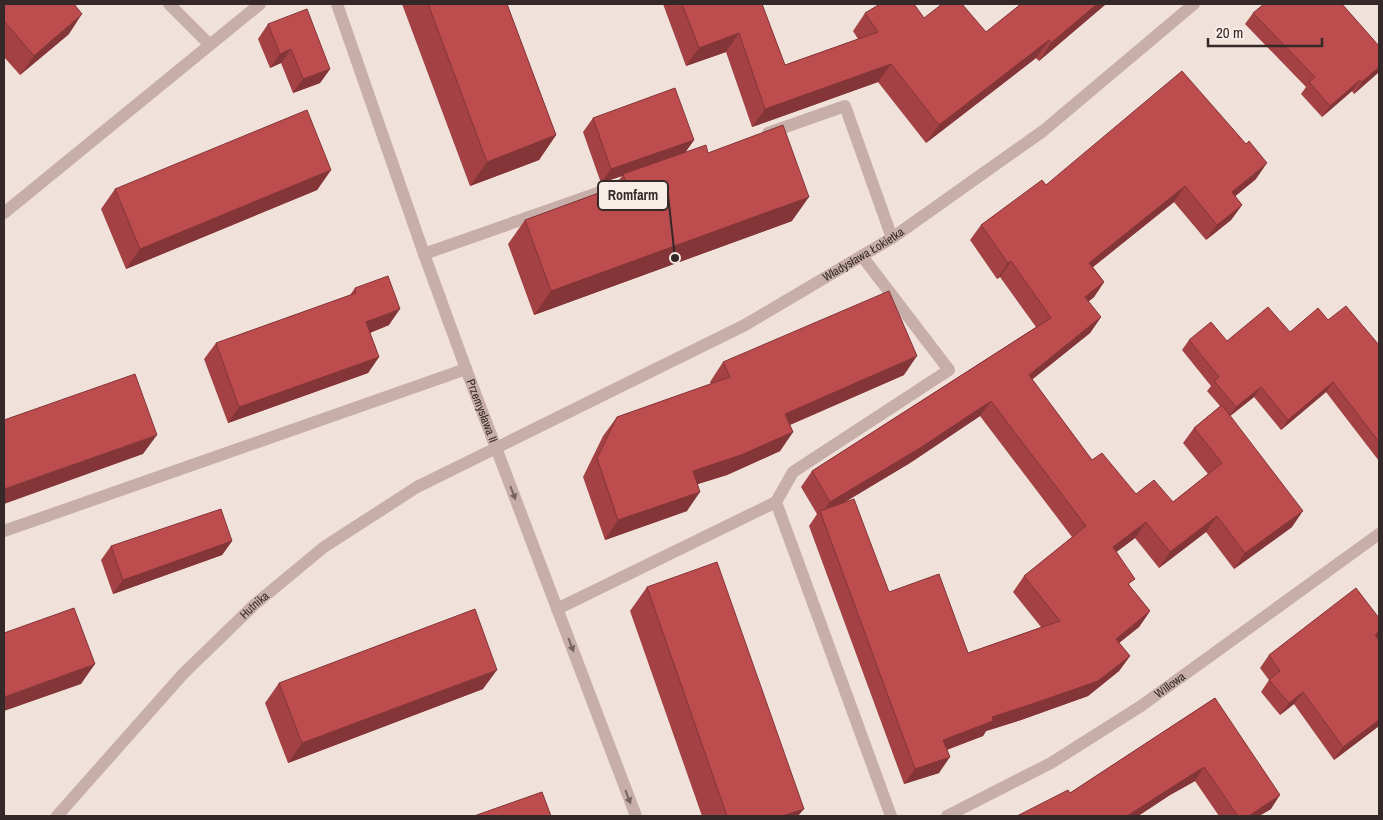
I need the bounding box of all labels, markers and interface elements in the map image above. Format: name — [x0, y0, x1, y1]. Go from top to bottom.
scale bar — [1208, 15, 1322, 47]
text: 20 m — [1216, 22, 1243, 43]
callout: Romfarm — [598, 181, 668, 210]
text: Romfarm — [608, 186, 658, 204]
street label: Władysława Łokietka — [820, 224, 908, 285]
street label: Przemysława II — [463, 377, 501, 445]
one-way arrow — [510, 486, 517, 501]
street label: Hutnika — [236, 588, 273, 622]
one-way arrow — [567, 638, 575, 653]
street label: Willowa — [1151, 668, 1189, 702]
one-way arrow — [625, 790, 633, 804]

